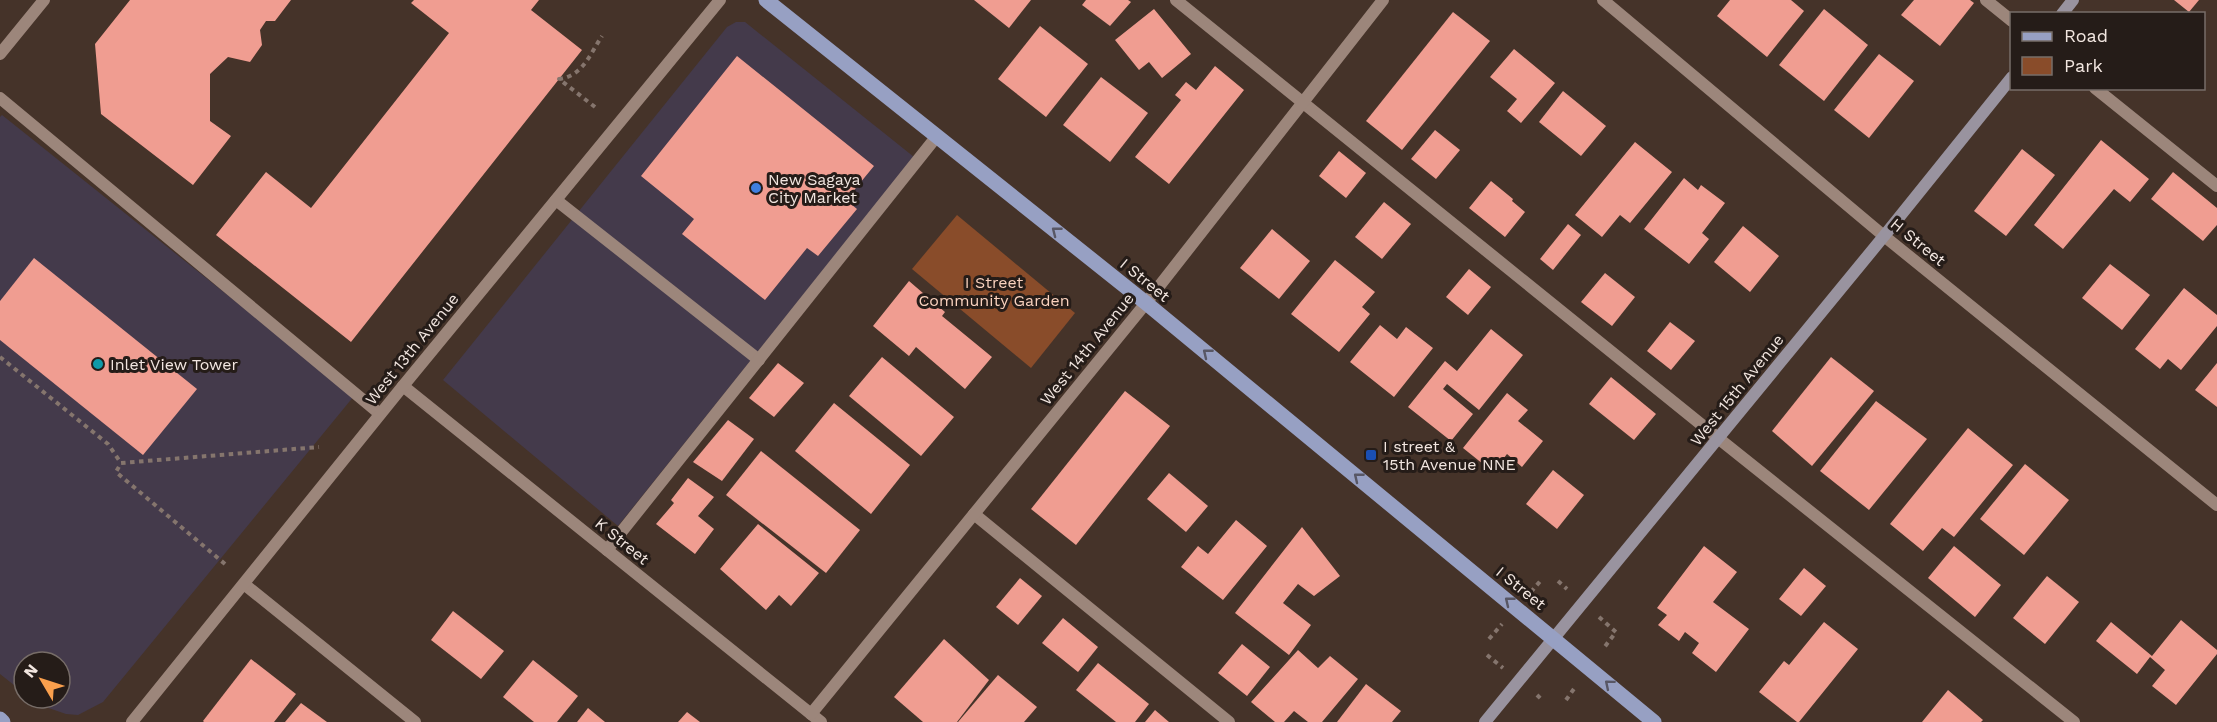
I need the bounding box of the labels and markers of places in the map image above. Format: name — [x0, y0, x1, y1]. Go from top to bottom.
place label: New Sagaya City Market — [768, 170, 861, 207]
marker: New Sagaya City Market — [749, 181, 763, 195]
place label: Inlet View Tower — [110, 355, 238, 374]
marker: Inlet View Tower — [91, 357, 105, 371]
place label: I street & 15th Avenue NNE — [1383, 437, 1516, 474]
marker: I street & 15th Avenue NNE — [1364, 448, 1378, 462]

